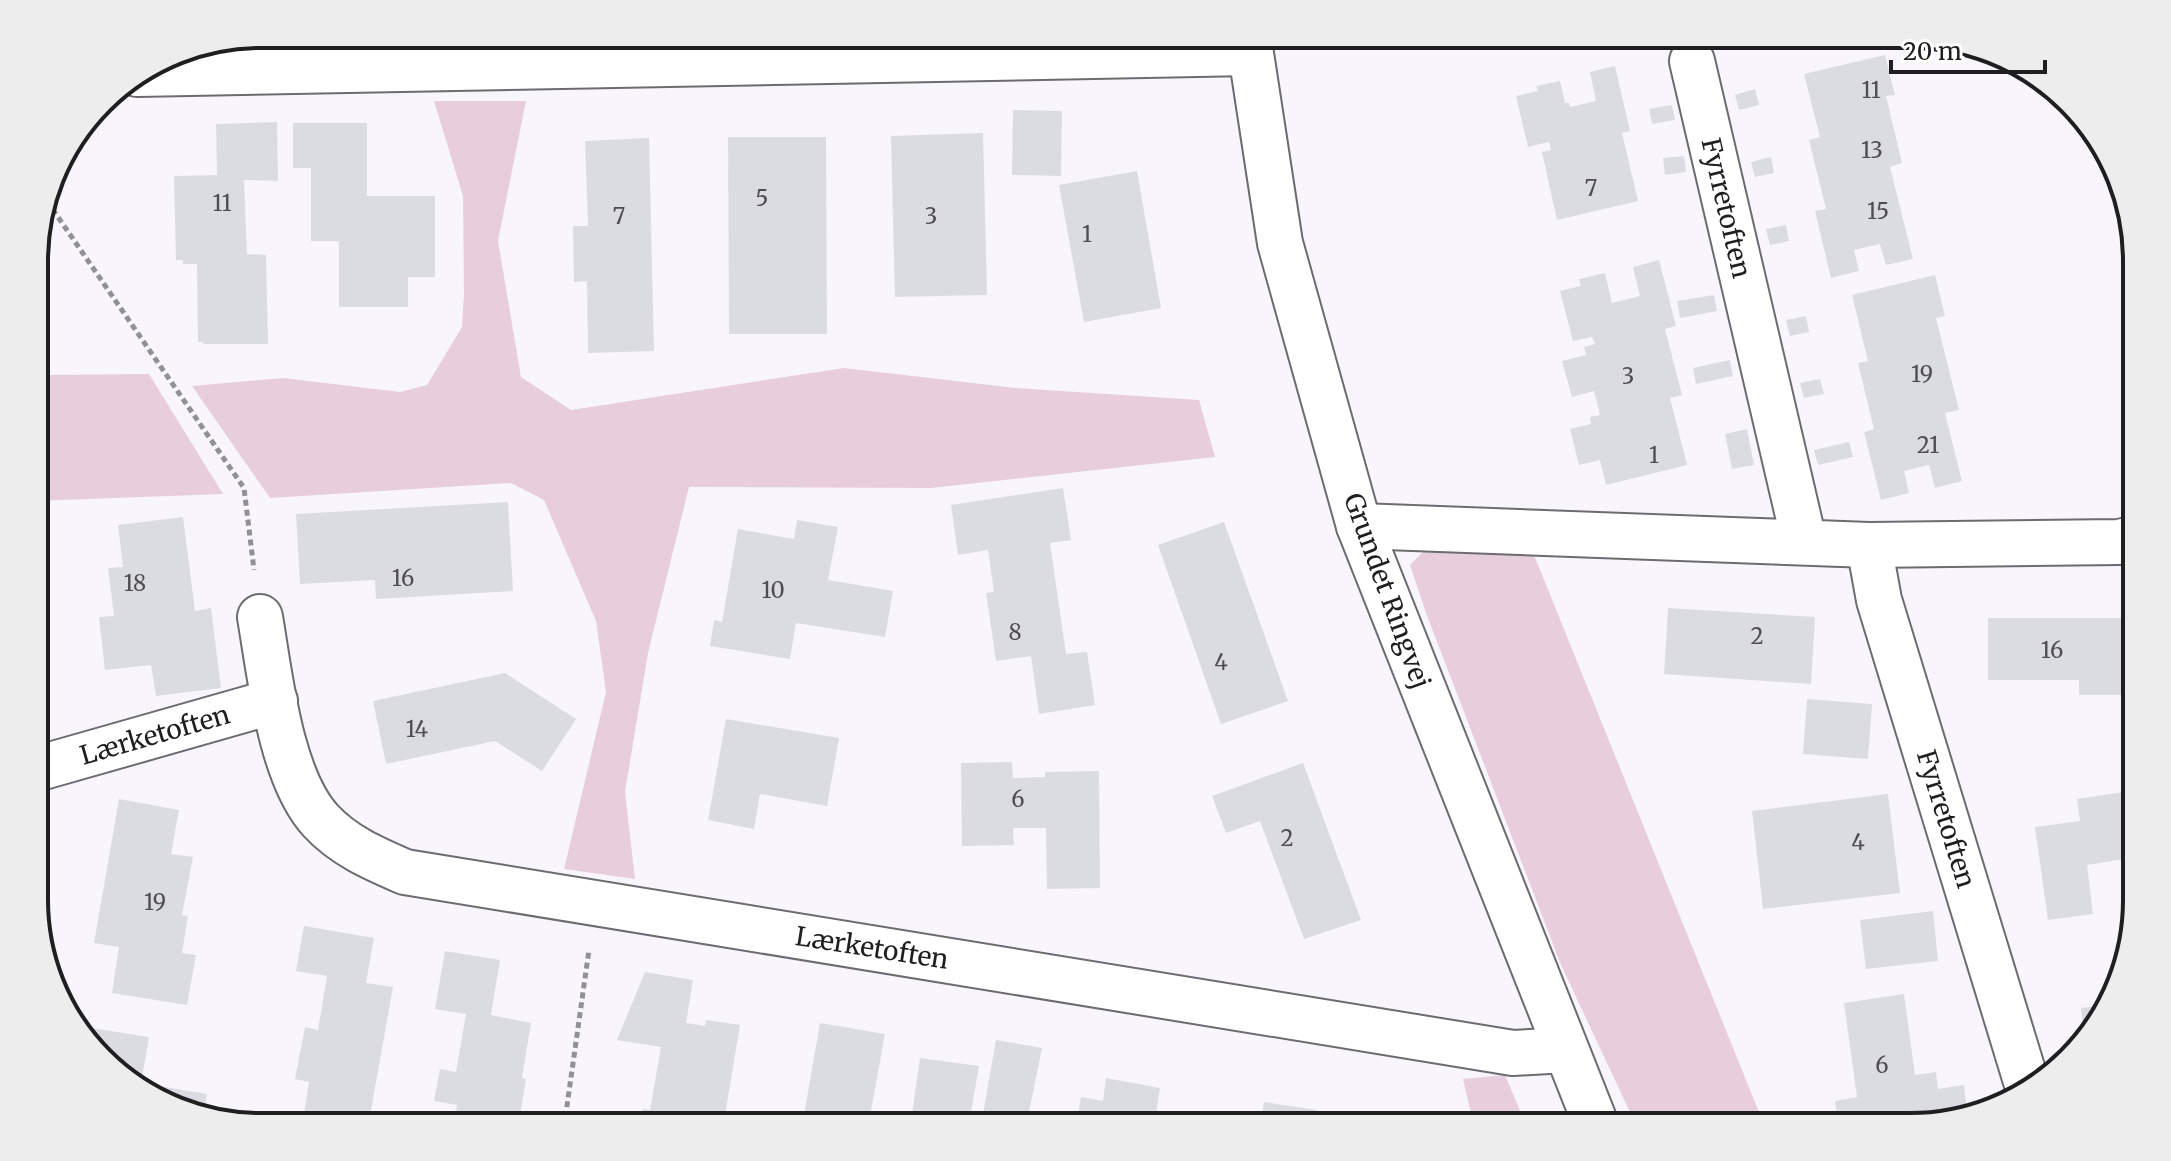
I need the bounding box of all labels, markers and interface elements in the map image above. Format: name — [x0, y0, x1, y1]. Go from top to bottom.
scale bar — [1891, 24, 2045, 74]
text: 20 m — [1903, 36, 1962, 67]
house number: 11 — [1861, 76, 1881, 104]
street label: Fyrretoften — [1694, 135, 1759, 281]
house number: 13 — [1861, 136, 1883, 164]
house number: 7 — [1585, 174, 1597, 202]
house number: 5 — [756, 184, 768, 212]
house number: 11 — [212, 189, 232, 217]
house number: 15 — [1867, 197, 1889, 225]
house number: 7 — [613, 202, 625, 230]
house number: 3 — [925, 202, 937, 230]
house number: 1 — [1082, 220, 1092, 248]
house number: 19 — [1911, 360, 1933, 388]
house number: 3 — [1622, 362, 1634, 390]
house number: 21 — [1917, 431, 1939, 459]
house number: 1 — [1649, 441, 1659, 469]
street label: Grundet Ringvej — [1337, 489, 1438, 693]
house number: 16 — [392, 564, 414, 592]
house number: 18 — [124, 569, 146, 597]
house number: 10 — [761, 576, 785, 604]
house number: 8 — [1008, 618, 1022, 646]
house number: 2 — [1750, 622, 1764, 650]
house number: 16 — [2041, 636, 2063, 664]
house number: 4 — [1214, 648, 1228, 676]
street label: Lærketoften — [76, 697, 234, 772]
house number: 14 — [406, 715, 429, 743]
street label: Fyrretoften — [1910, 746, 1983, 892]
house number: 6 — [1011, 785, 1025, 813]
house number: 2 — [1280, 824, 1294, 852]
house number: 4 — [1851, 828, 1865, 856]
house number: 19 — [144, 888, 166, 916]
street label: Lærketoften — [793, 919, 951, 976]
house number: 6 — [1875, 1051, 1889, 1079]

